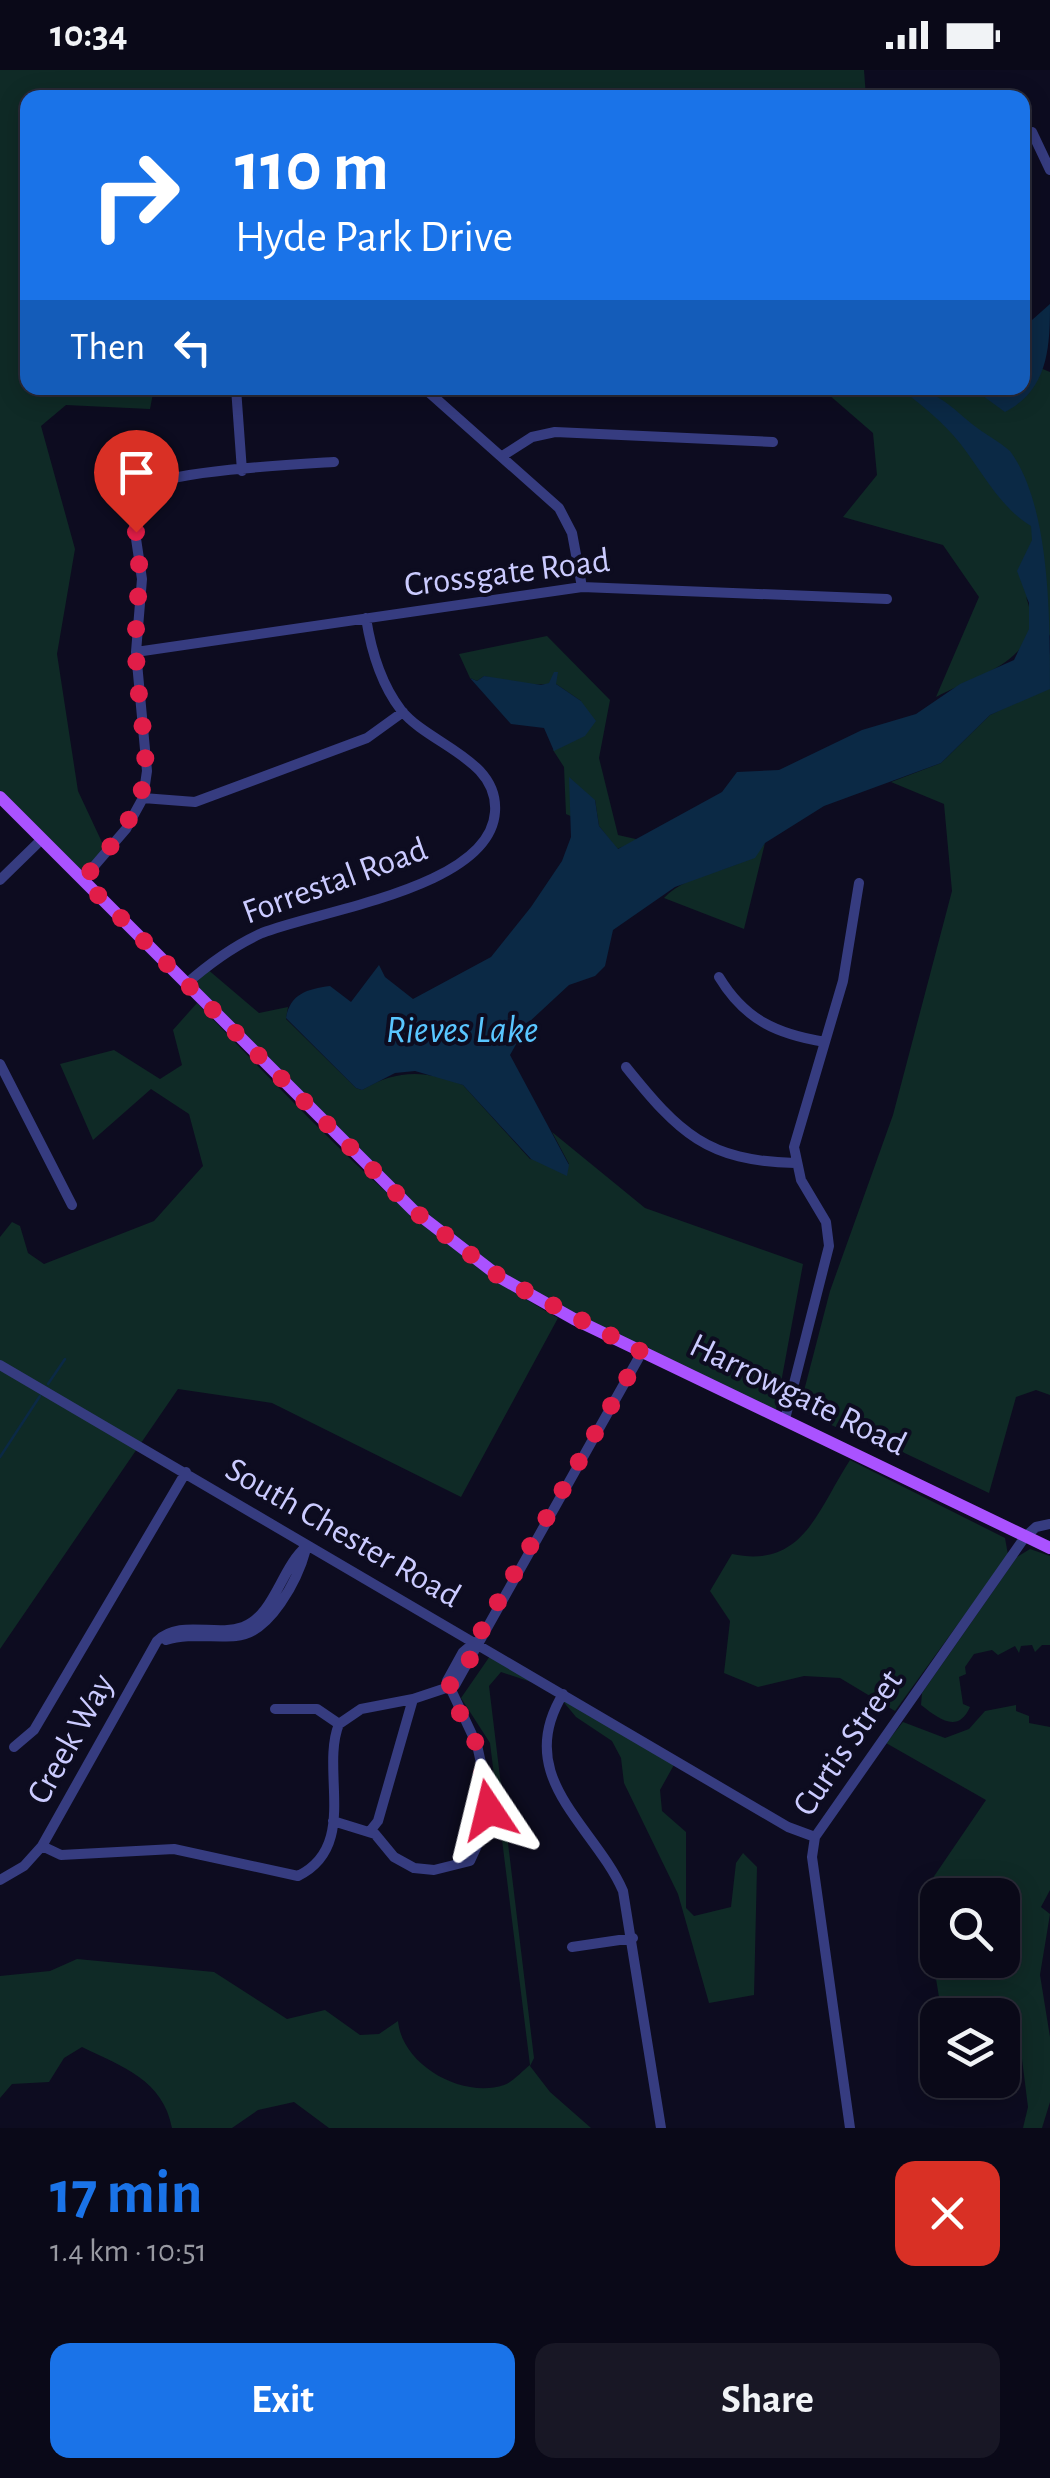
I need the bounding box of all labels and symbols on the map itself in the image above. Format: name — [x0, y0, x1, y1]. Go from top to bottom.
pin — [94, 430, 179, 533]
street label: Crossgate Road — [402, 543, 612, 603]
street label: Forrestal Road — [238, 831, 432, 931]
water label: Rieves Lake — [386, 1012, 538, 1050]
street label: Harrowgate Road — [684, 1328, 912, 1462]
street label: South Chester Road — [220, 1452, 466, 1614]
street label: Curtis Street — [787, 1664, 909, 1822]
street label: Creek Way — [21, 1668, 121, 1810]
position arrow — [437, 1758, 541, 1862]

